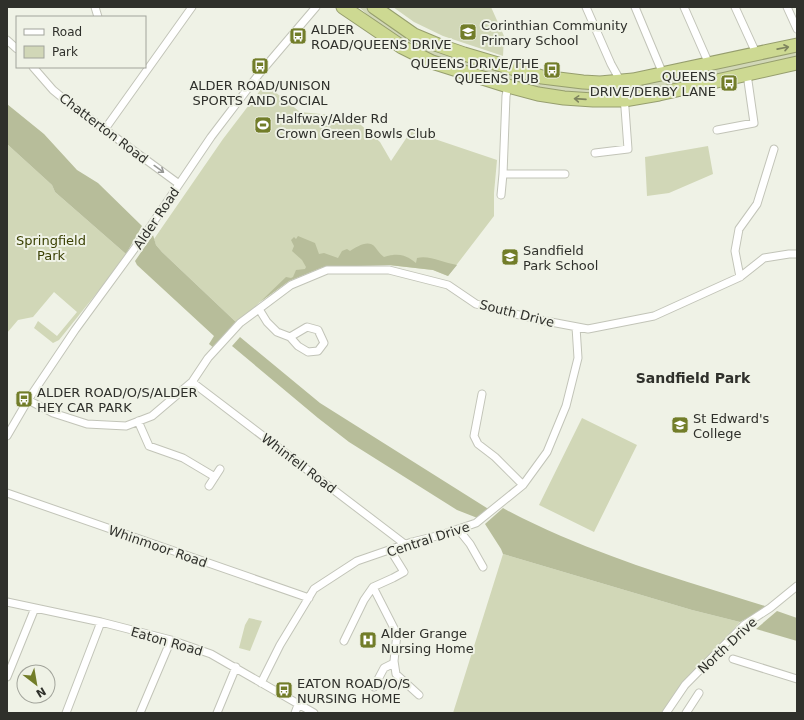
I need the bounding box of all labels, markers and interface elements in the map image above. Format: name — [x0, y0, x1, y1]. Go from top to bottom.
legend — [16, 16, 146, 68]
place label: Corinthian Community Primary School — [481, 18, 628, 48]
place label: ALDER ROAD/QUEENS DRIVE — [311, 22, 452, 52]
school or university icon: Corinthian Community Primary School — [458, 22, 478, 42]
text: Road — [52, 25, 82, 39]
bus stop icon: ALDER ROAD/QUEENS DRIVE — [288, 26, 308, 46]
one-way arrow — [776, 43, 789, 51]
text: Park — [52, 45, 78, 59]
bus stop icon: ALDER ROAD/UNISON SPORTS AND SOCIAL — [250, 56, 270, 76]
place label: QUEENS DRIVE/THE QUEENS PUB — [410, 56, 539, 86]
bus stop icon: QUEENS DRIVE/THE QUEENS PUB — [542, 60, 562, 80]
place label: QUEENS DRIVE/DERBY LANE — [590, 69, 716, 99]
bus stop icon: QUEENS DRIVE/DERBY LANE — [719, 73, 739, 93]
place label: ALDER ROAD/UNISON SPORTS AND SOCIAL — [189, 78, 331, 108]
street label: Chatterton Road — [57, 90, 151, 167]
one-way arrow — [574, 96, 587, 103]
place label: Halfway/Alder Rd Crown Green Bowls Club — [276, 111, 436, 141]
sports icon: Halfway/Alder Rd Crown Green Bowls Club — [253, 115, 273, 135]
one-way arrow — [153, 165, 164, 173]
street label: Alder Road — [130, 185, 182, 252]
park label: Springfield Park — [16, 233, 86, 263]
place label: Sandfield Park School — [523, 243, 598, 273]
school or university icon: Sandfield Park School — [500, 247, 520, 267]
street label: South Drive — [478, 297, 556, 330]
district label: Sandfield Park — [636, 370, 751, 386]
place label: ALDER ROAD/O/S/ALDER HEY CAR PARK — [37, 385, 197, 415]
bus stop icon: ALDER ROAD/O/S/ALDER HEY CAR PARK — [14, 389, 34, 409]
place label: St Edward's College — [693, 411, 769, 441]
school or university icon: St Edward's College — [670, 415, 690, 435]
street label: Whinfell Road — [258, 430, 339, 496]
street label: Central Drive — [385, 519, 471, 560]
street label: Whinmoor Road — [106, 523, 209, 570]
street label: North Drive — [695, 614, 760, 676]
street label: Eaton Road — [129, 624, 205, 659]
place label: Alder Grange Nursing Home — [381, 626, 474, 656]
hospital icon: Alder Grange Nursing Home — [358, 630, 378, 650]
north arrow — [16, 664, 56, 704]
place label: EATON ROAD/O/S NURSING HOME — [297, 676, 410, 706]
bus stop icon: EATON ROAD/O/S NURSING HOME — [274, 680, 294, 700]
text: N — [34, 684, 48, 700]

